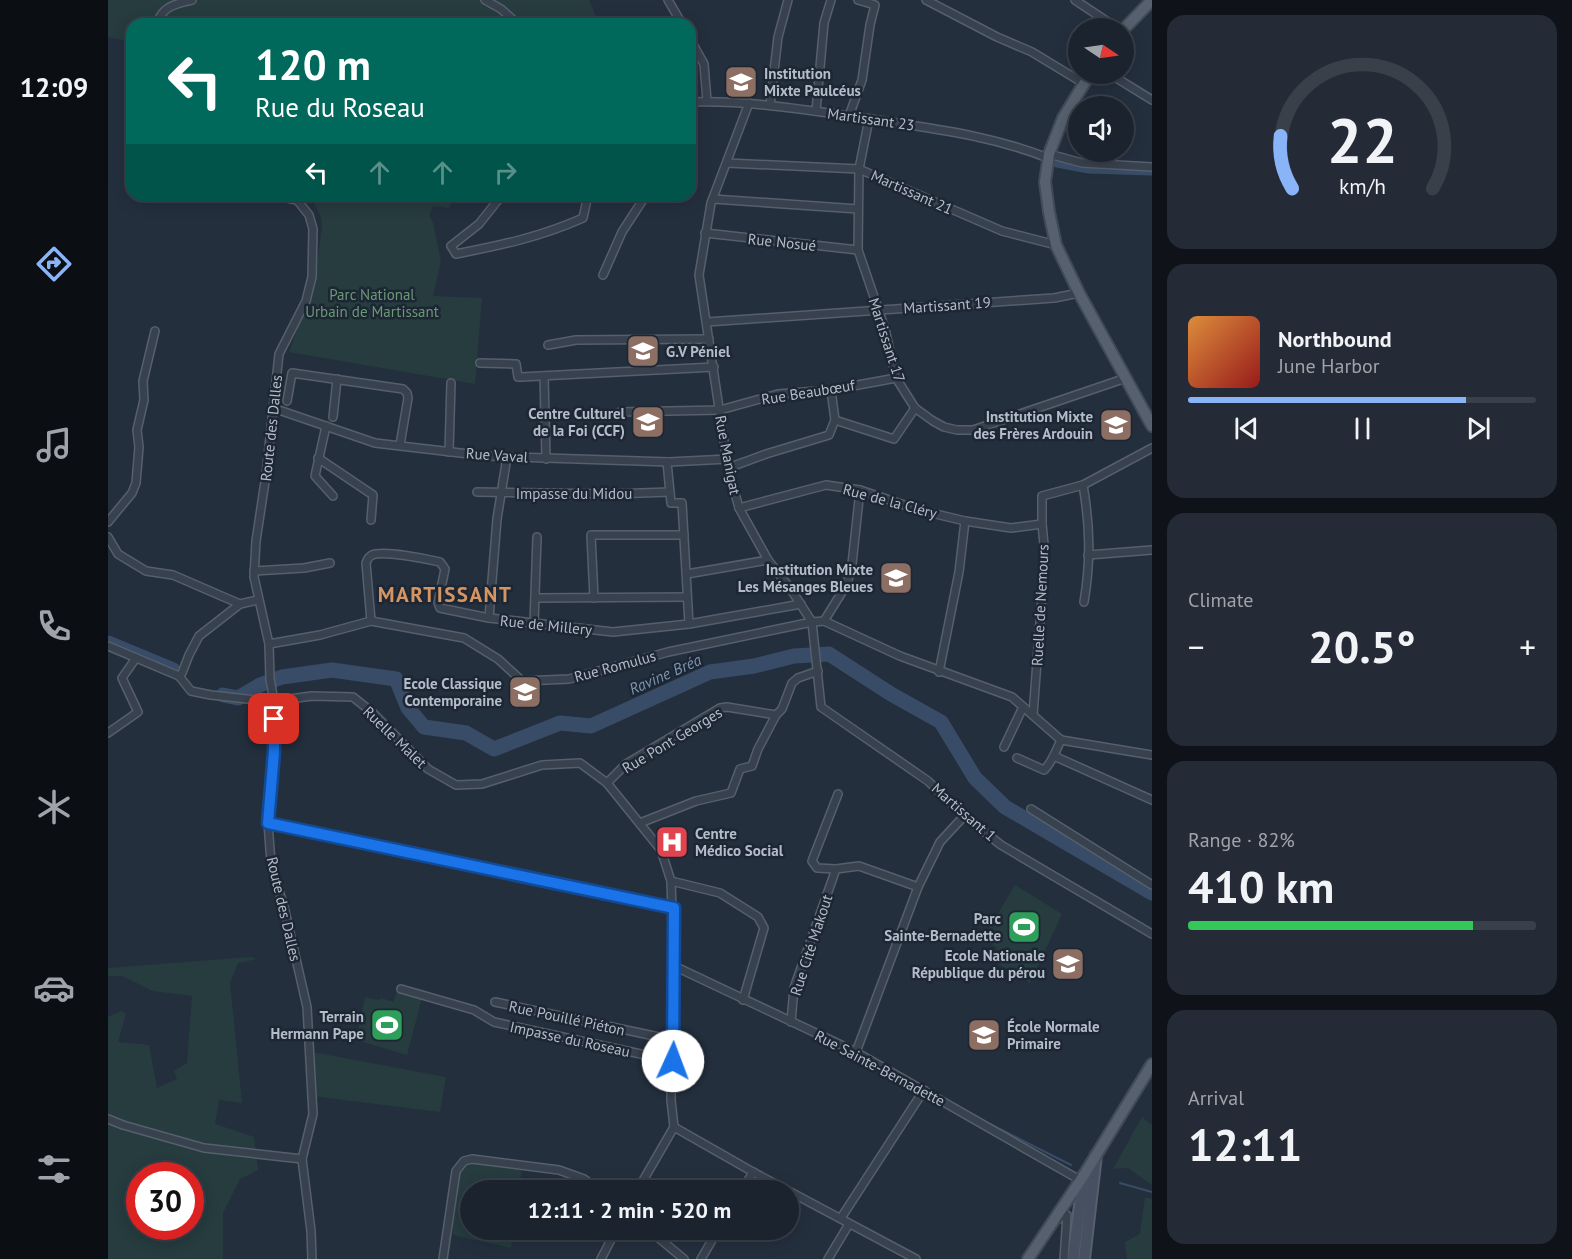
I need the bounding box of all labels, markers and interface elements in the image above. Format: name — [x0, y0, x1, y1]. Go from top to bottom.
north arrow — [1068, 18, 1134, 84]
map controls — [1068, 18, 1134, 162]
text: 120 m — [255, 37, 371, 92]
icon: left — [156, 42, 234, 120]
school or university icon: Institution Mixte Paulcéus — [723, 64, 759, 100]
place label: Institution Mixte Paulcéus — [764, 64, 861, 100]
text: 12:09 — [20, 70, 88, 104]
text: Rue du Roseau — [255, 90, 425, 124]
button: sound — [1068, 96, 1134, 162]
text: 22 — [1327, 99, 1397, 180]
street label: Martissant 23 — [826, 103, 916, 135]
icon: left — [300, 156, 333, 189]
icon: ahead — [363, 156, 396, 189]
icon: ahead — [426, 156, 459, 189]
icon: right — [489, 156, 522, 189]
street label: Martissant 21 — [868, 165, 956, 219]
text: km/h — [1338, 172, 1385, 200]
street label: Rue Nosué — [747, 229, 817, 255]
icon: directions — [33, 243, 75, 285]
park label: Parc National Urbain de Martissant — [305, 285, 439, 321]
street label: Martissant 19 — [903, 292, 991, 318]
street label: Martissant 17 — [864, 295, 910, 385]
text: Northbound — [1278, 325, 1392, 353]
school or university icon: G.V Péniel — [625, 333, 661, 369]
place label: G.V Péniel — [666, 342, 731, 361]
text: June Harbor — [1278, 353, 1380, 379]
street label: Route des Dalles — [256, 374, 286, 482]
street label: Rue Beaubœuf — [760, 375, 857, 409]
place label: Centre Culturel de la Foi (CCF) — [528, 404, 626, 440]
school or university icon: Centre Culturel de la Foi (CCF) — [630, 404, 666, 440]
place label: Institution Mixte des Frères Ardouin — [973, 407, 1093, 443]
school or university icon: Institution Mixte des Frères Ardouin — [1098, 407, 1134, 443]
icon: previous — [1230, 412, 1263, 445]
icon: pause — [1346, 412, 1379, 445]
icon: next — [1462, 412, 1495, 445]
street label: Rue Manigat — [711, 414, 745, 496]
icon: music — [33, 424, 75, 466]
street label: Rue Vaval — [465, 443, 529, 467]
street label: Rue de la Cléry — [841, 479, 939, 523]
street label: Impasse du Midou — [516, 484, 632, 503]
street label: Ruelle de Nemours — [1027, 544, 1053, 666]
place label: Institution Mixte Les Mésanges Bleues — [738, 560, 873, 596]
school or university icon: Institution Mixte Les Mésanges Bleues — [878, 560, 914, 596]
district label: MARTISSANT — [378, 581, 512, 608]
text: Climate — [1188, 587, 1254, 613]
icon: phone — [33, 605, 75, 647]
street label: Rue de Millery — [499, 611, 593, 639]
text: 20.5° — [1308, 617, 1416, 675]
text: − — [1188, 625, 1205, 668]
text: + — [1519, 625, 1536, 668]
street label: Rue Romulus — [572, 646, 658, 686]
water label: Ravine Bréa — [626, 649, 704, 699]
place label: Ecole Classique Contemporaine — [404, 674, 502, 710]
school or university icon: Ecole Classique Contemporaine — [507, 674, 543, 710]
pin — [248, 693, 299, 744]
icon: arrive — [257, 702, 290, 735]
street label: Ruelle Malet — [359, 702, 431, 772]
street label: Rue Pont Georges — [618, 703, 726, 777]
street label: Martissant 1 — [928, 779, 1000, 845]
icon: climate — [33, 786, 75, 828]
hospital icon: Centre Médico Social — [654, 824, 690, 860]
place label: Centre Médico Social — [695, 824, 784, 860]
text: Range · 82% — [1188, 827, 1295, 853]
street label: Route des Dalles — [263, 855, 305, 963]
text: 410 km — [1188, 857, 1334, 915]
street label: Rue Cité Makout — [786, 892, 836, 998]
place label: Parc Sainte-Bernadette — [884, 909, 1001, 945]
sports icon: Parc Sainte-Bernadette — [1006, 909, 1042, 945]
place label: Ecole Nationale République du pérou — [912, 946, 1045, 982]
school or university icon: Ecole Nationale République du pérou — [1050, 946, 1086, 982]
icon: car — [33, 967, 75, 1009]
street label: Rue Pouillé Piéton — [507, 996, 627, 1040]
place label: Terrain Hermann Pape — [270, 1007, 364, 1043]
sports icon: Terrain Hermann Pape — [369, 1007, 405, 1043]
street label: Impasse du Roseau — [508, 1017, 632, 1061]
school or university icon: École Normale Primaire — [966, 1017, 1002, 1053]
place label: École Normale Primaire — [1007, 1017, 1100, 1053]
street label: Rue Sainte-Bernadette — [812, 1026, 948, 1110]
position arrow — [641, 1029, 705, 1093]
text: Arrival — [1188, 1085, 1244, 1111]
text: 12:11 — [1188, 1115, 1302, 1173]
icon: filters — [33, 1148, 75, 1190]
speed limit sign: 30 — [126, 1162, 204, 1240]
text: 12:11 · 2 min · 520 m — [528, 1196, 731, 1224]

